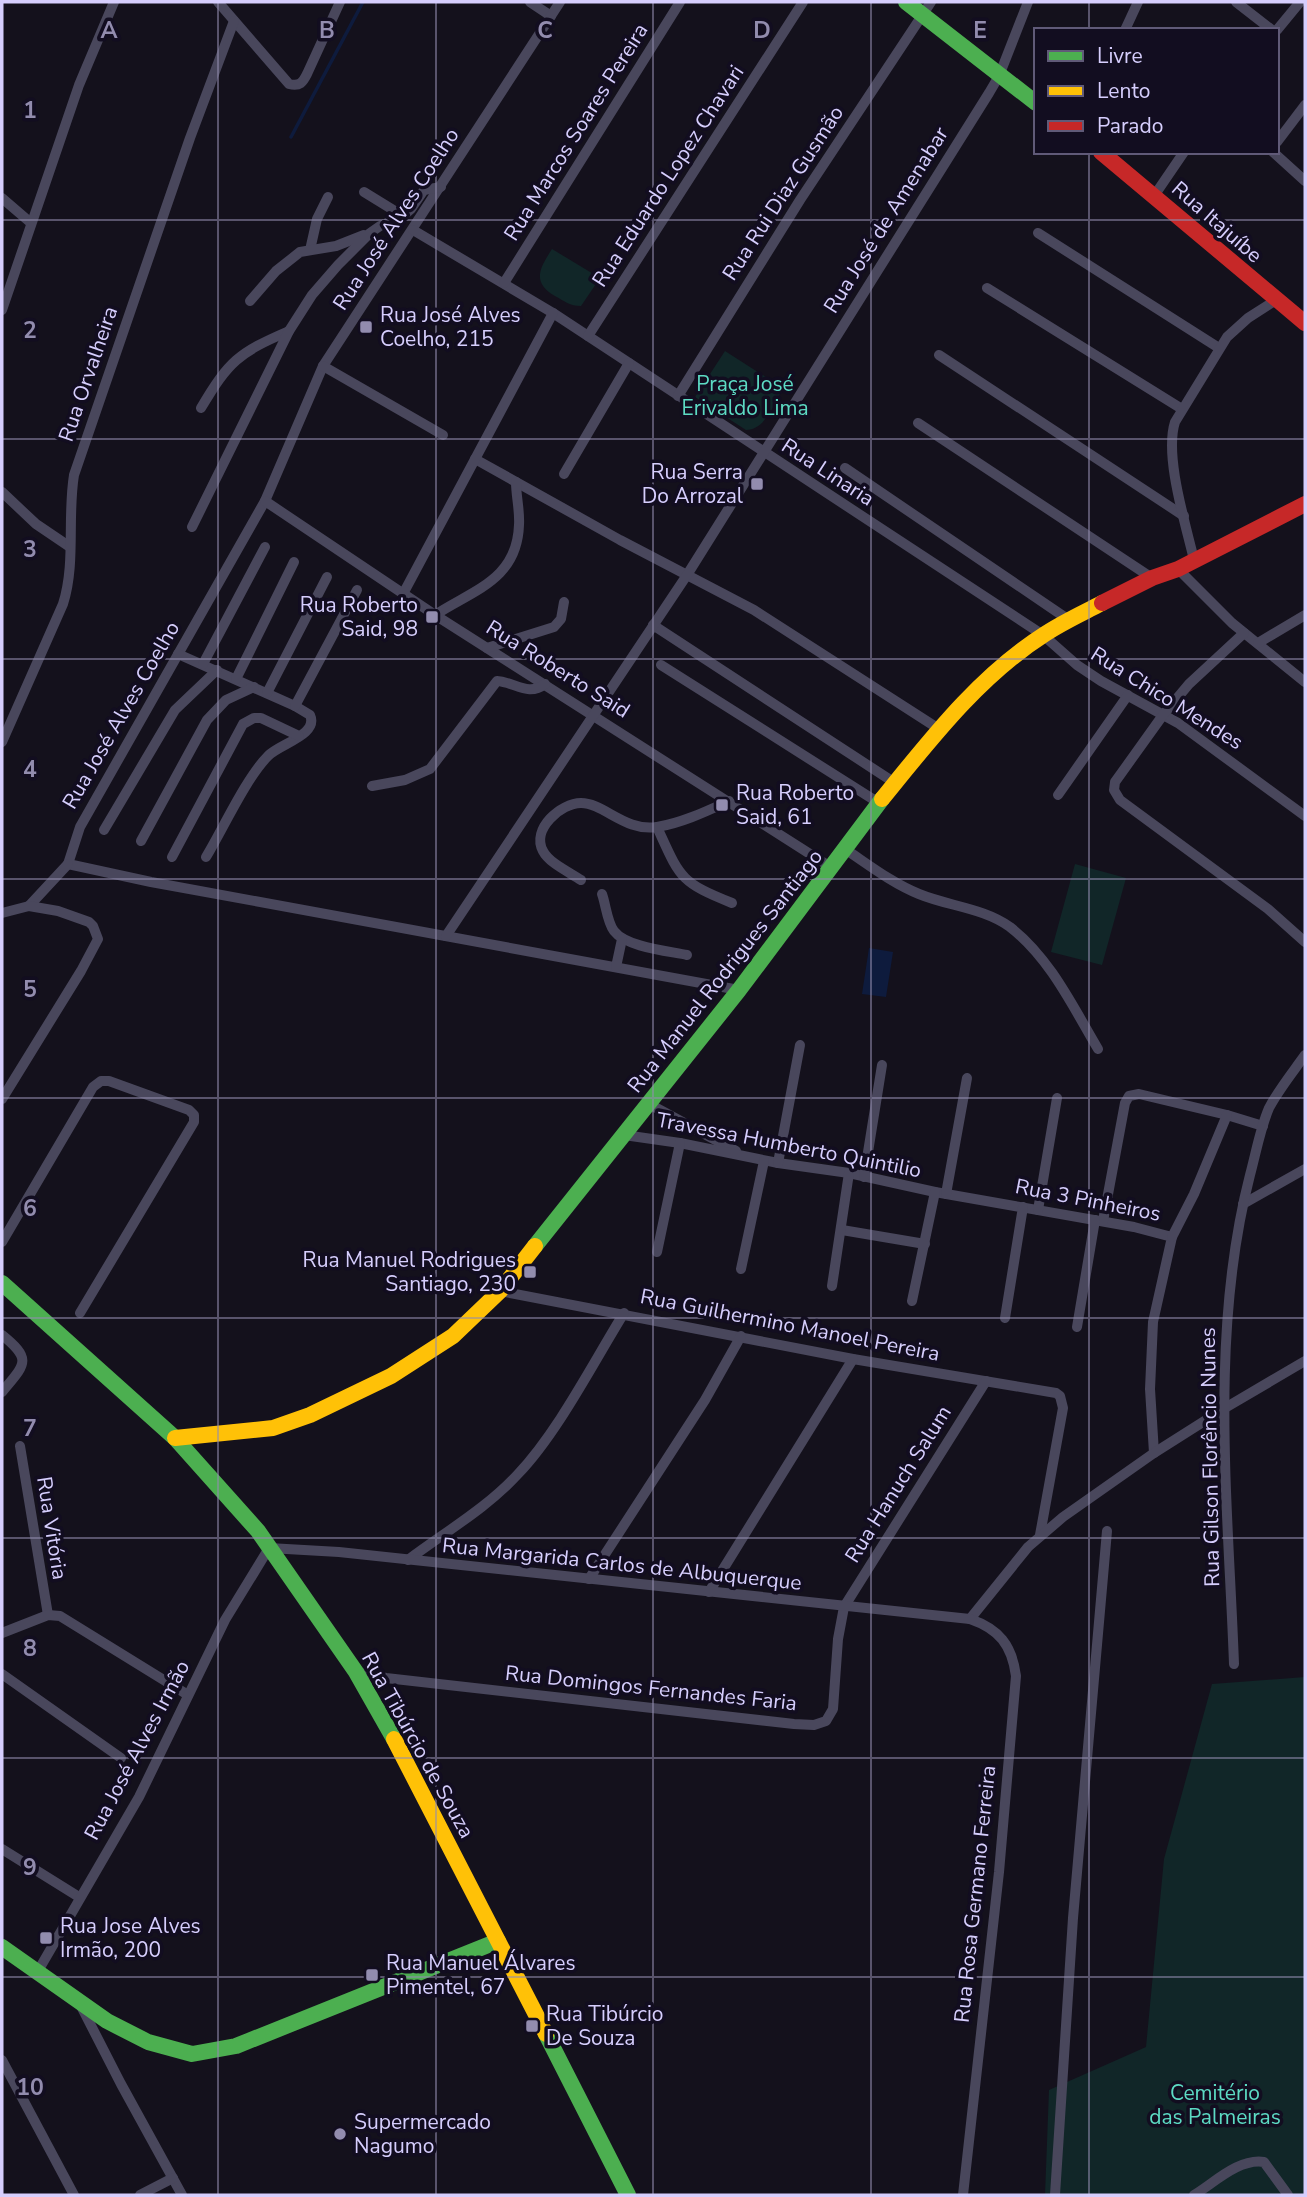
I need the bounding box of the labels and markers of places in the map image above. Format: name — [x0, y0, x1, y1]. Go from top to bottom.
place label: Rua José Alves Coelho, 215 — [380, 301, 521, 353]
marker: Rua José Alves Coelho, 215 — [358, 319, 374, 335]
place label: Rua Serra Do Arrozal — [642, 458, 744, 510]
marker: Rua Serra Do Arrozal — [749, 476, 765, 492]
place label: Rua Roberto Said, 98 — [300, 591, 418, 643]
marker: Rua Roberto Said, 98 — [424, 609, 440, 625]
place label: Rua Roberto Said, 61 — [736, 779, 854, 831]
marker: Rua Roberto Said, 61 — [714, 797, 730, 813]
place label: Rua Manuel Rodrigues Santiago, 230 — [303, 1246, 516, 1298]
marker: Rua Manuel Rodrigues Santiago, 230 — [522, 1264, 538, 1280]
place label: Rua Jose Alves Irmão, 200 — [60, 1912, 201, 1964]
marker: Rua Jose Alves Irmão, 200 — [38, 1930, 54, 1946]
place label: Rua Manuel Álvares Pimentel, 67 — [386, 1949, 576, 2001]
marker: Rua Manuel Álvares Pimentel, 67 — [364, 1967, 380, 1983]
place label: Rua Tibúrcio De Souza — [546, 2000, 664, 2052]
marker: Rua Tibúrcio De Souza — [524, 2018, 540, 2034]
place label: Supermercado Nagumo — [354, 2108, 491, 2160]
marker: Supermercado Nagumo — [332, 2126, 348, 2142]

